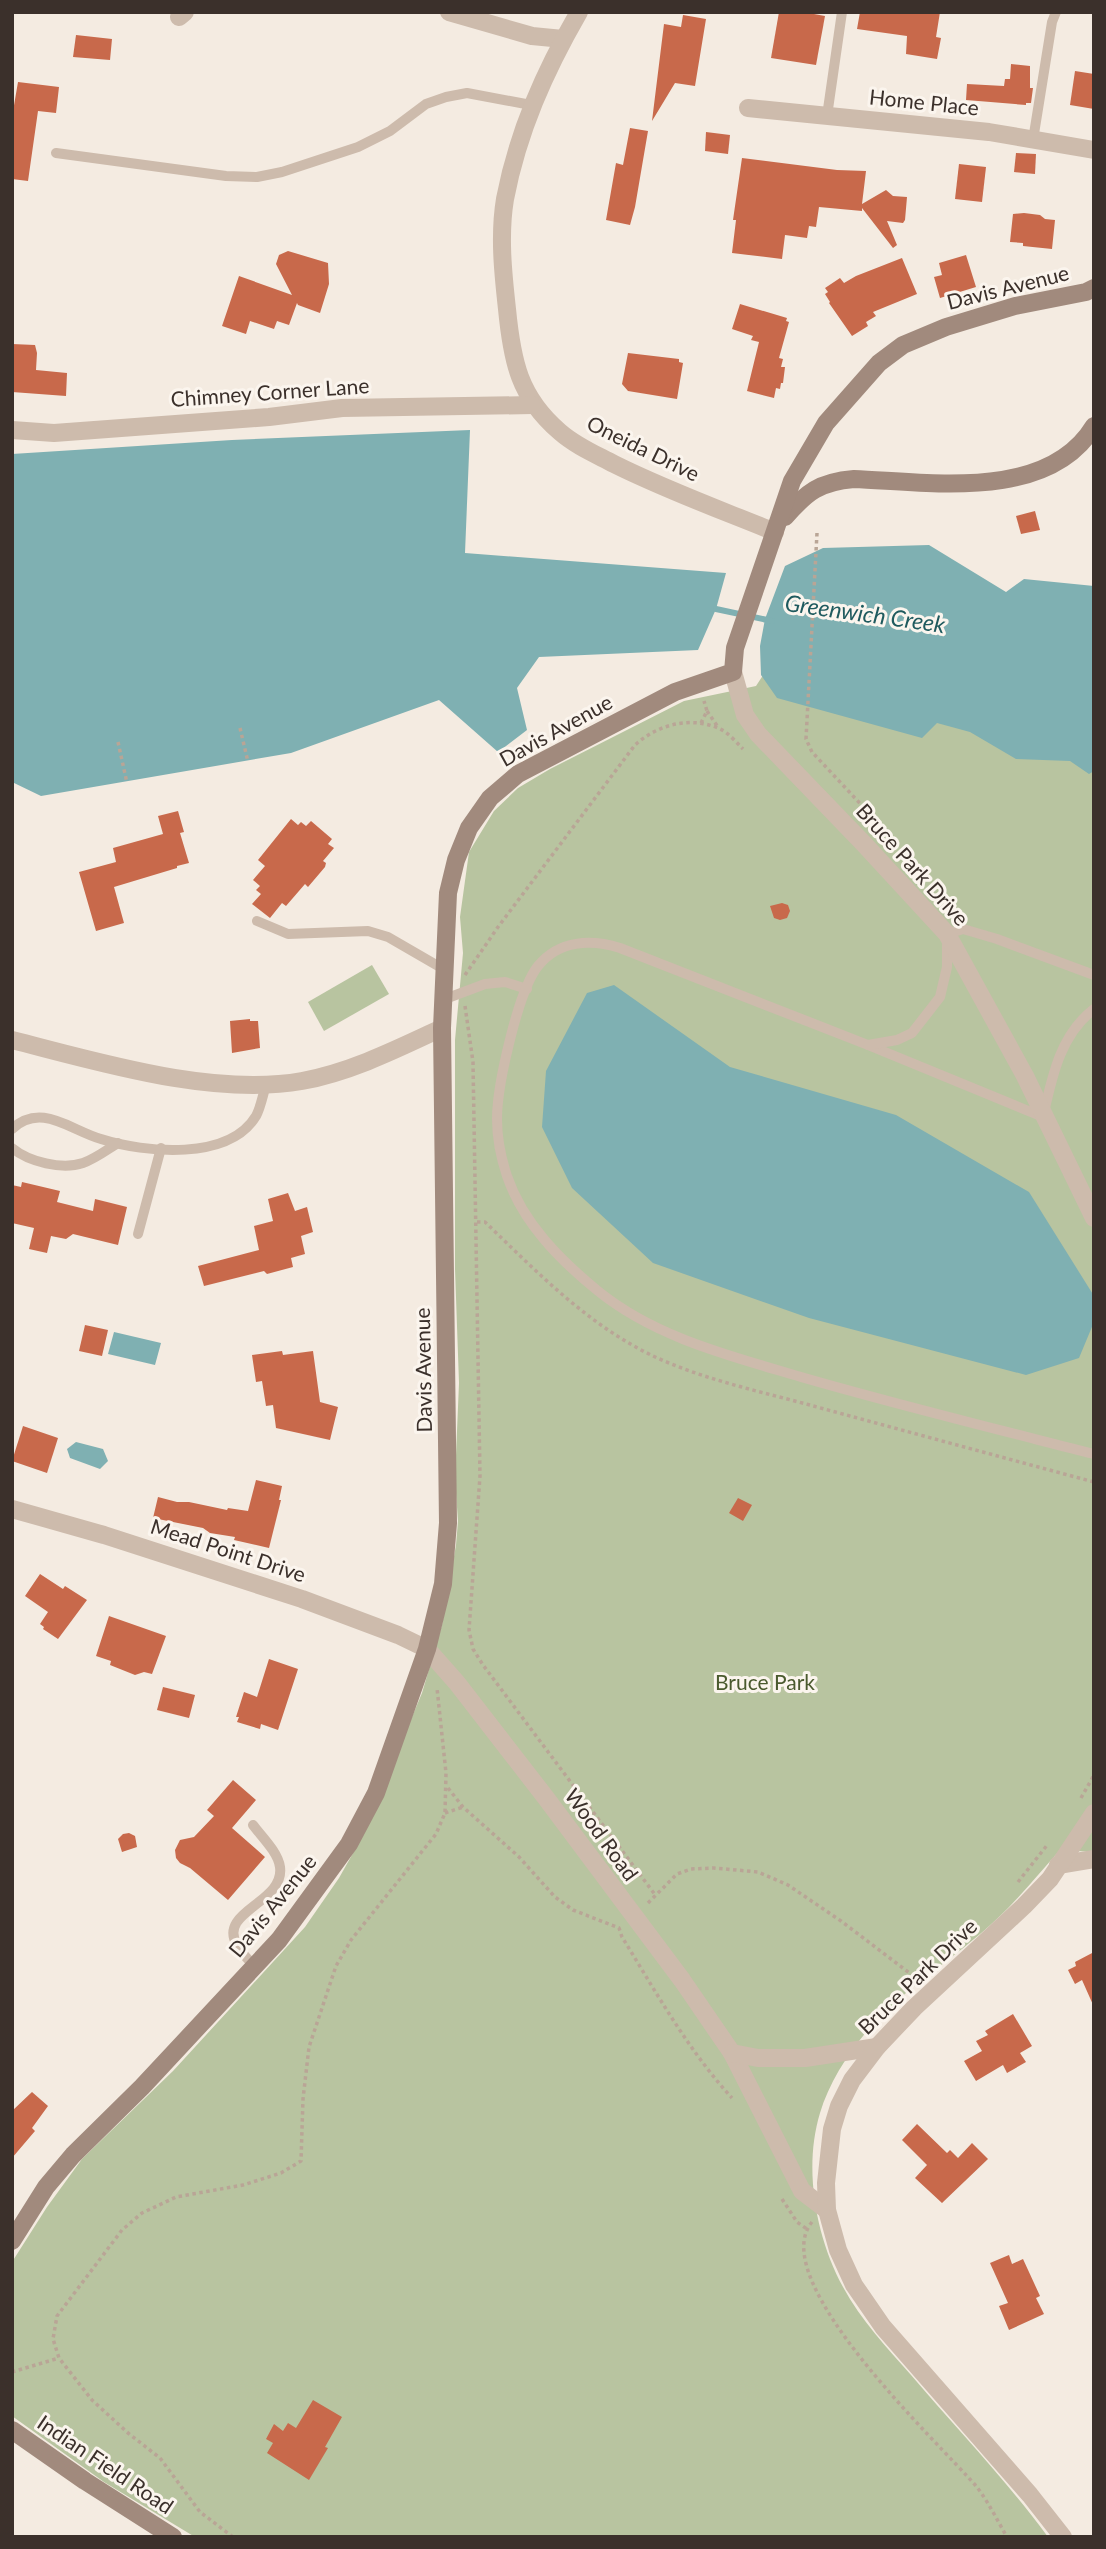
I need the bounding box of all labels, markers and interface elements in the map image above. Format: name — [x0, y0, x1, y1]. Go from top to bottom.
street label: Home Place — [868, 83, 980, 120]
street label: Davis Avenue — [944, 259, 1071, 314]
street label: Chimney Corner Lane — [170, 372, 370, 411]
street label: Oneida Drive — [583, 410, 704, 486]
water label: Greenwich Creek — [783, 588, 948, 638]
street label: Davis Avenue — [495, 688, 616, 771]
street label: Bruce Park Drive — [852, 798, 974, 930]
street label: Davis Avenue — [409, 1307, 436, 1433]
street label: Mead Point Drive — [148, 1513, 309, 1586]
park label: Bruce Park — [715, 1669, 815, 1694]
street label: Wood Road — [560, 1783, 644, 1885]
street label: Davis Avenue — [223, 1849, 321, 1962]
street label: Bruce Park Drive — [852, 1913, 982, 2039]
street label: Indian Field Road — [33, 2409, 178, 2518]

